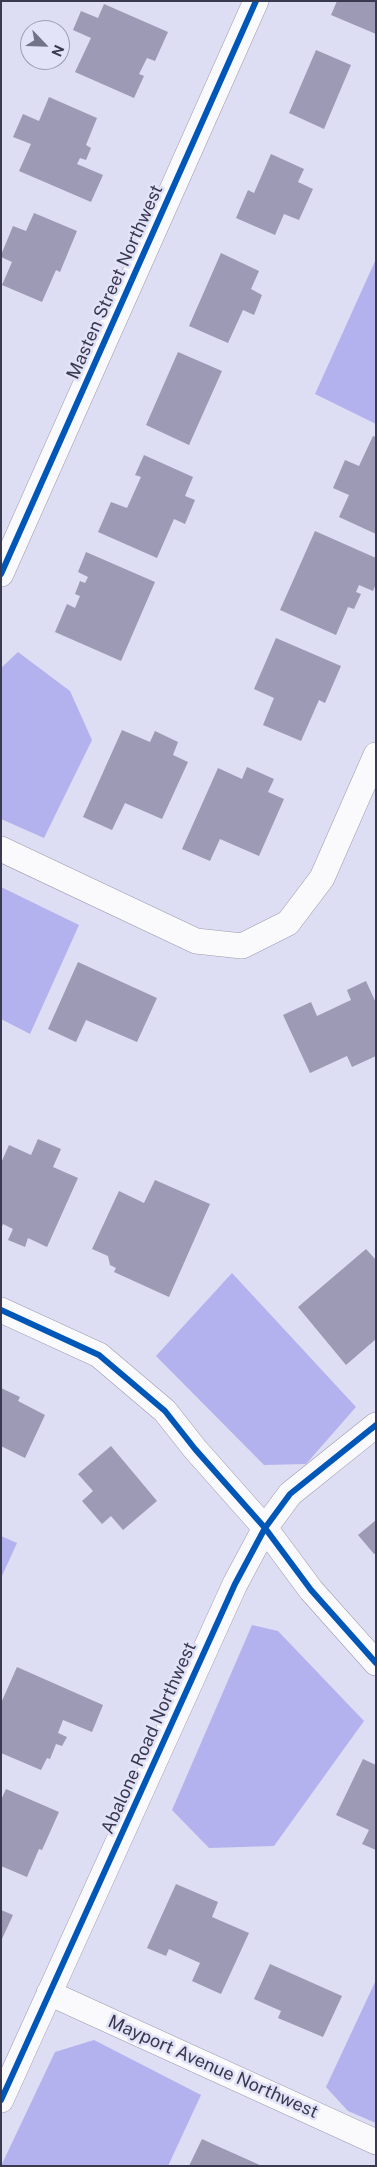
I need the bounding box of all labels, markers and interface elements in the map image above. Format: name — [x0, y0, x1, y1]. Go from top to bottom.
north arrow — [20, 20, 70, 70]
text: N — [48, 42, 67, 59]
street label: Masten Street Northwest — [62, 181, 168, 383]
street label: Abalone Road Northwest — [97, 1639, 201, 1837]
street label: Mayport Avenue Northwest — [105, 2011, 321, 2123]

